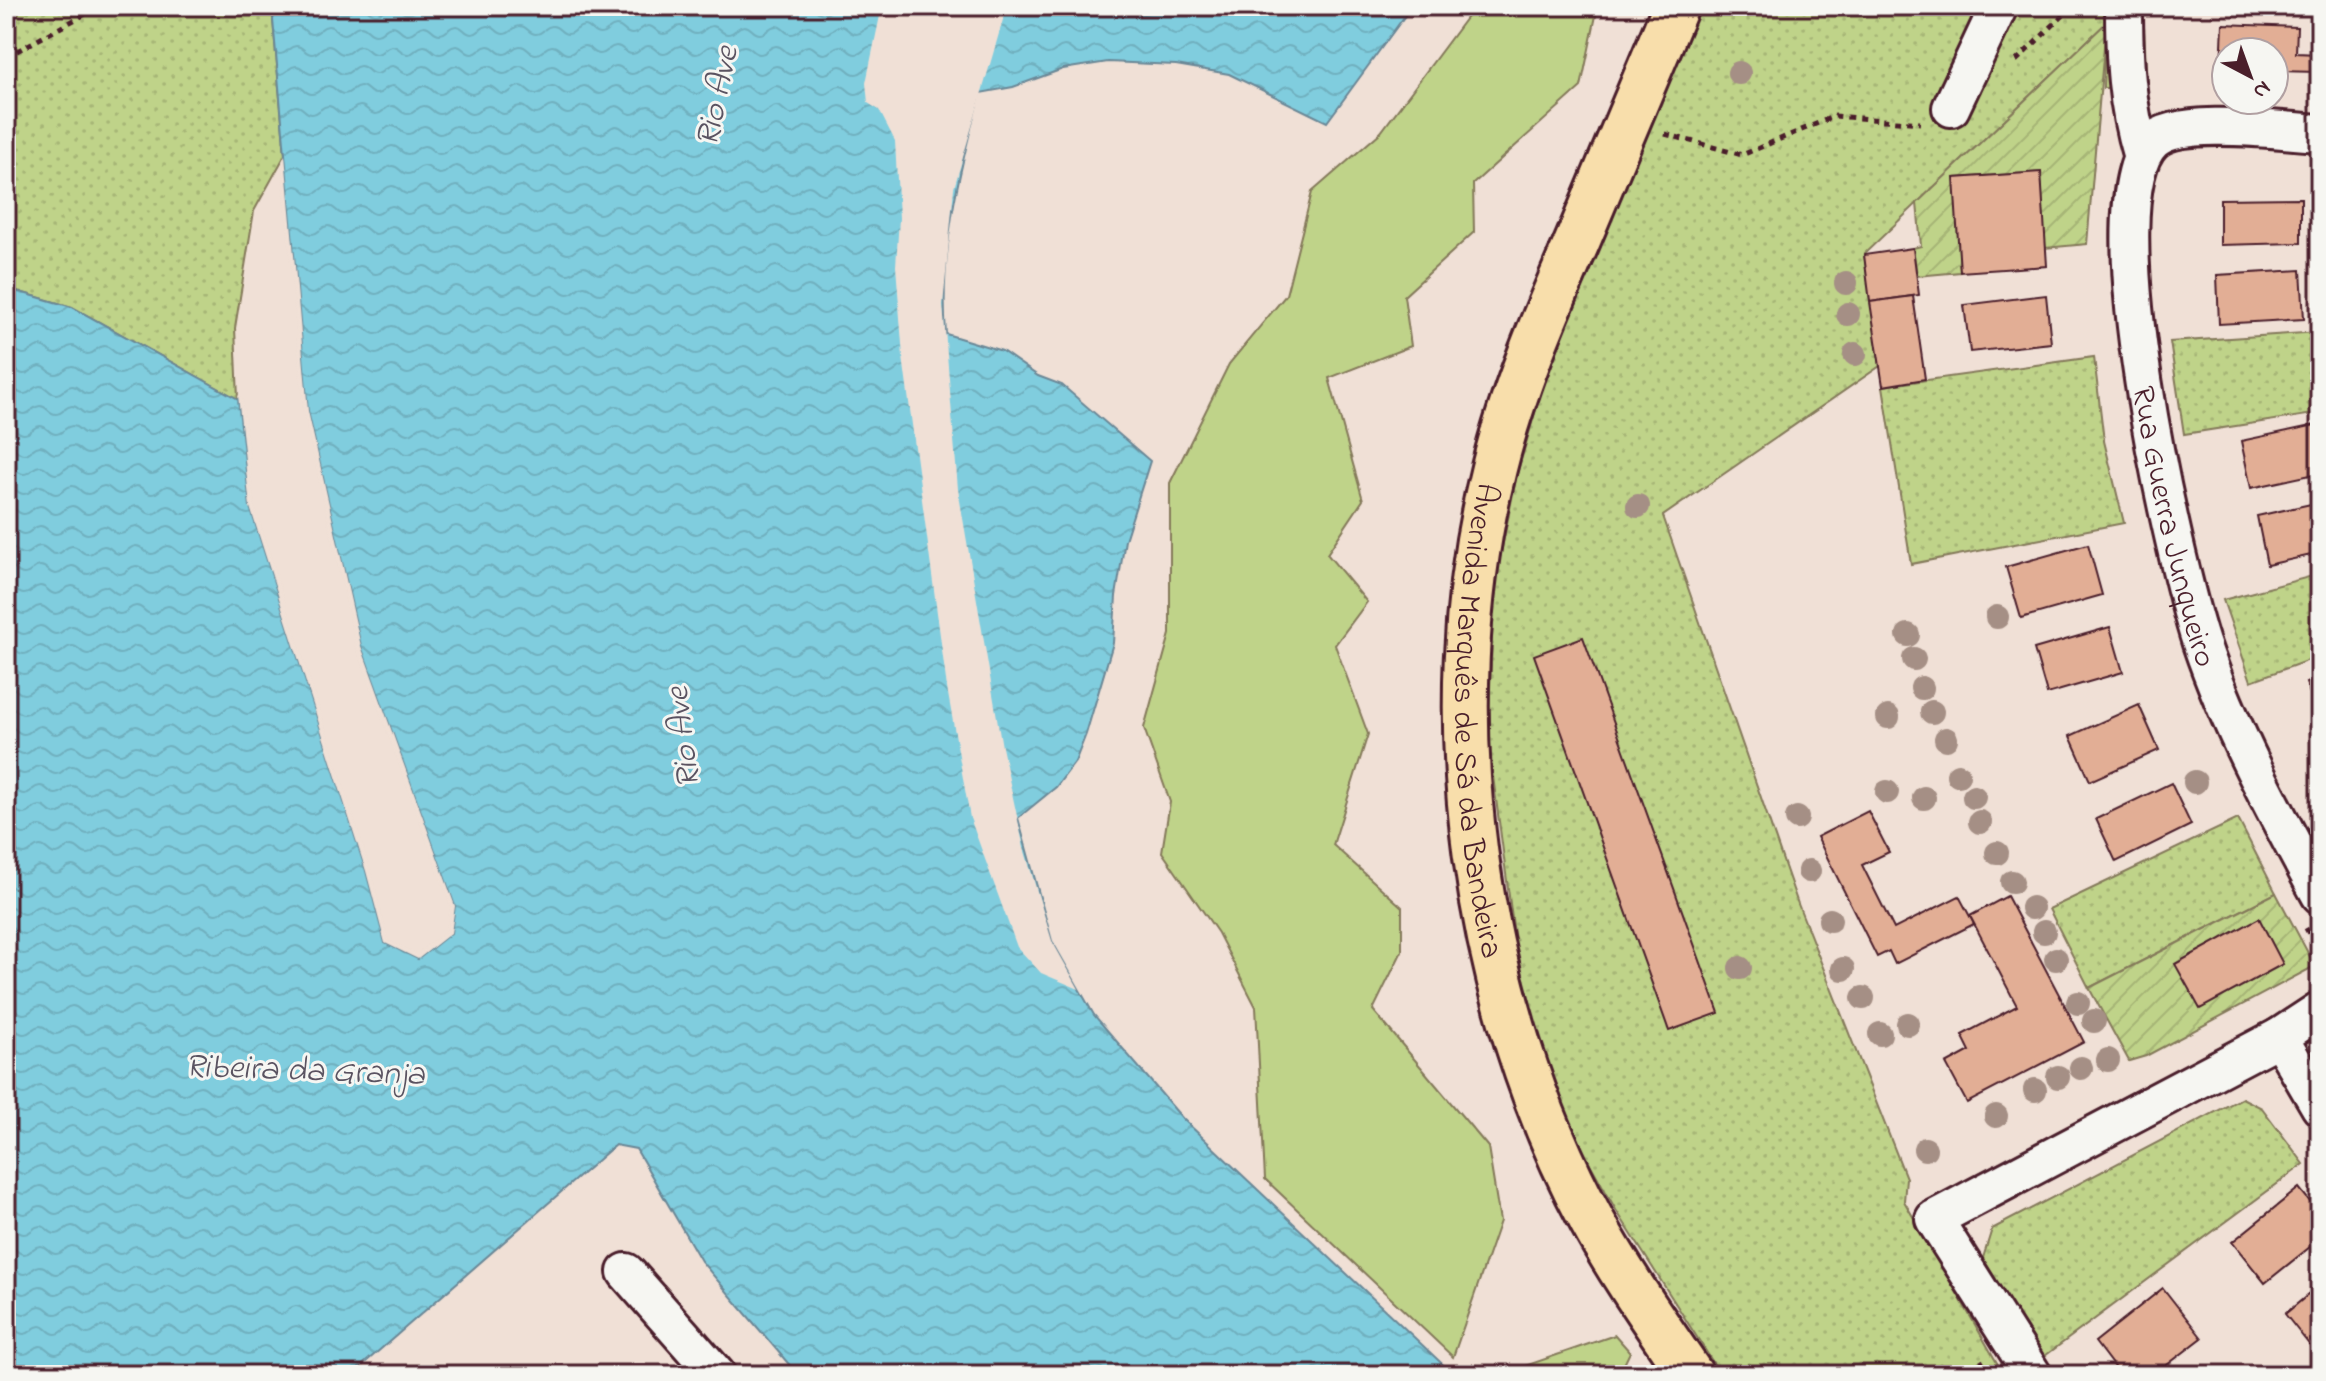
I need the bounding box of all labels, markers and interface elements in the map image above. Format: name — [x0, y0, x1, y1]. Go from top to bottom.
north arrow — [2210, 36, 2290, 116]
water label: Rio Ave — [684, 40, 754, 152]
text: N — [2245, 72, 2277, 106]
street label: Rua Guerra Junqueiro — [2117, 383, 2228, 674]
street label: Avenida Marquês de Sá da Bandeira — [1439, 478, 1514, 963]
water label: Rio Ave — [654, 682, 716, 791]
water label: Ribeira da Granja — [184, 1043, 426, 1101]

